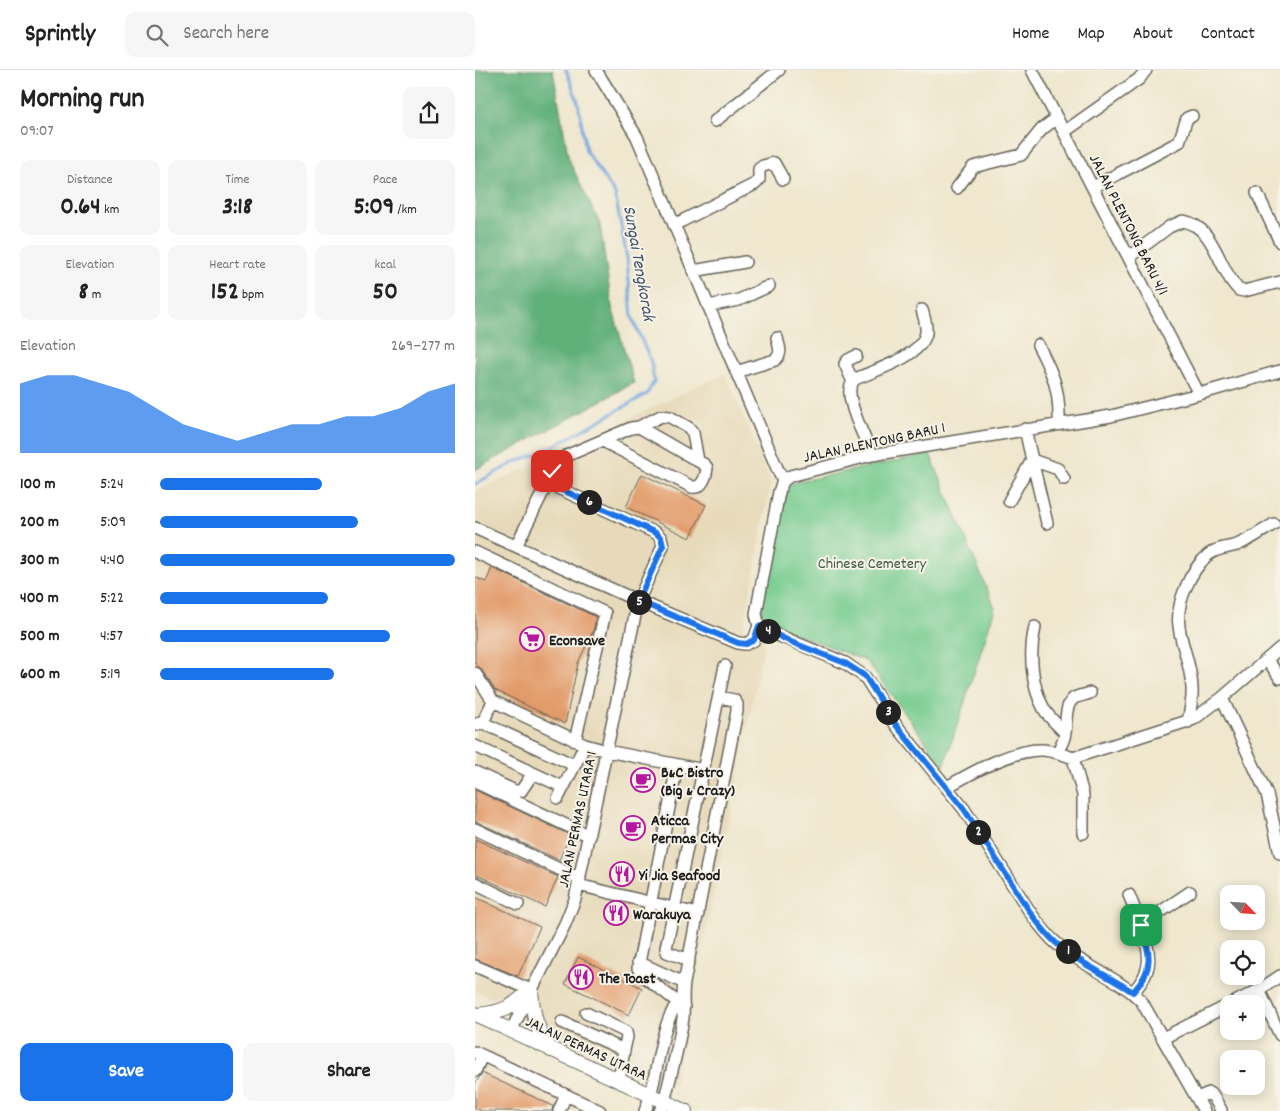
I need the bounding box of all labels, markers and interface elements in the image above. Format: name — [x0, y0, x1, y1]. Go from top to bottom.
search box — [125, 12, 475, 57]
text: Sprintly — [25, 18, 95, 52]
icon: search — [143, 21, 171, 49]
text: Search here — [183, 21, 269, 48]
text: Home — [1012, 22, 1049, 47]
text: Map — [1077, 22, 1105, 47]
text: About — [1133, 22, 1173, 47]
text: Contact — [1201, 22, 1255, 47]
text: Morning run — [20, 81, 144, 121]
button: share — [403, 87, 455, 139]
text: 09:07 — [20, 120, 54, 143]
street label: JALAN PLENTONG BARU 4/1 — [1082, 150, 1173, 300]
text: Distance — [67, 170, 113, 190]
text: Time — [226, 170, 249, 190]
text: Pace — [373, 170, 398, 190]
text: 0.64 — [60, 190, 101, 226]
text: 3:18 — [222, 190, 253, 226]
text: 5:09 — [353, 190, 394, 226]
text: km — [101, 200, 119, 220]
text: /km — [394, 200, 417, 220]
water label: Sungai Tengkorak — [615, 204, 660, 325]
text: Elevation — [65, 255, 114, 275]
text: Heart rate — [209, 255, 266, 275]
text: kcal — [375, 255, 396, 275]
text: 8 — [78, 275, 88, 311]
text: 152 — [211, 275, 239, 311]
text: 50 — [373, 275, 398, 311]
text: m — [88, 285, 101, 305]
text: bpm — [239, 285, 264, 305]
text: Elevation — [20, 335, 76, 358]
text: 269–277 m — [391, 335, 455, 358]
street label: JALAN PLENTONG BARU 1 — [801, 417, 948, 470]
pin — [531, 450, 573, 492]
icon: check — [538, 457, 566, 485]
text: 100 m — [20, 473, 56, 496]
text: 5:24 — [100, 473, 124, 496]
pin: 6 — [577, 490, 601, 514]
text: 6 — [586, 492, 593, 512]
text: 200 m — [20, 511, 59, 534]
text: 5:09 — [100, 511, 126, 534]
text: 300 m — [20, 549, 59, 572]
text: 4:40 — [100, 549, 125, 572]
park label: Chinese Cemetery — [818, 553, 927, 576]
text: 400 m — [20, 587, 59, 610]
text: 5:22 — [100, 587, 124, 610]
pin: 5 — [627, 590, 651, 614]
text: 5 — [636, 592, 643, 612]
pin: 4 — [755, 618, 781, 644]
text: 4 — [766, 621, 771, 641]
text: 500 m — [20, 625, 60, 648]
text: 4:57 — [100, 625, 123, 648]
supermarket icon: Econsave — [519, 626, 545, 652]
place label: Econsave — [549, 630, 605, 653]
text: 600 m — [20, 663, 60, 686]
text: 5:19 — [100, 663, 121, 686]
pin: 3 — [875, 700, 901, 724]
text: 3 — [885, 702, 892, 722]
street label: JALAN PERMAS UTARA 1 — [553, 749, 604, 890]
place label: B&C Bistro (Big & Crazy) — [661, 762, 735, 803]
cafe icon: B&C Bistro (Big & Crazy) — [630, 767, 656, 793]
place label: Aticca Permas City — [651, 810, 725, 851]
cafe icon: Aticca Permas City — [620, 815, 646, 841]
pin: 2 — [965, 820, 991, 844]
text: 2 — [975, 822, 982, 842]
restaurant icon: Yi Jia Seafood — [609, 861, 635, 887]
place label: Yi Jia Seafood — [638, 865, 720, 888]
north arrow — [1220, 885, 1265, 930]
map controls — [1220, 885, 1265, 1095]
restaurant icon: Warakuya — [603, 900, 629, 926]
place label: Warakuya — [633, 904, 692, 927]
pin — [1120, 904, 1162, 946]
icon: arrive — [1127, 911, 1155, 939]
pin: 1 — [1055, 938, 1081, 964]
button: locate — [1220, 940, 1265, 985]
text: 1 — [1067, 941, 1070, 961]
restaurant icon: The Toast — [568, 964, 594, 990]
place label: The Toast — [599, 968, 656, 991]
button: + — [1220, 995, 1265, 1040]
street label: JALAN PERMAS UTARA — [521, 1011, 651, 1088]
button: Save — [20, 1043, 233, 1101]
button: Share — [243, 1043, 455, 1101]
button: − — [1220, 1050, 1265, 1095]

